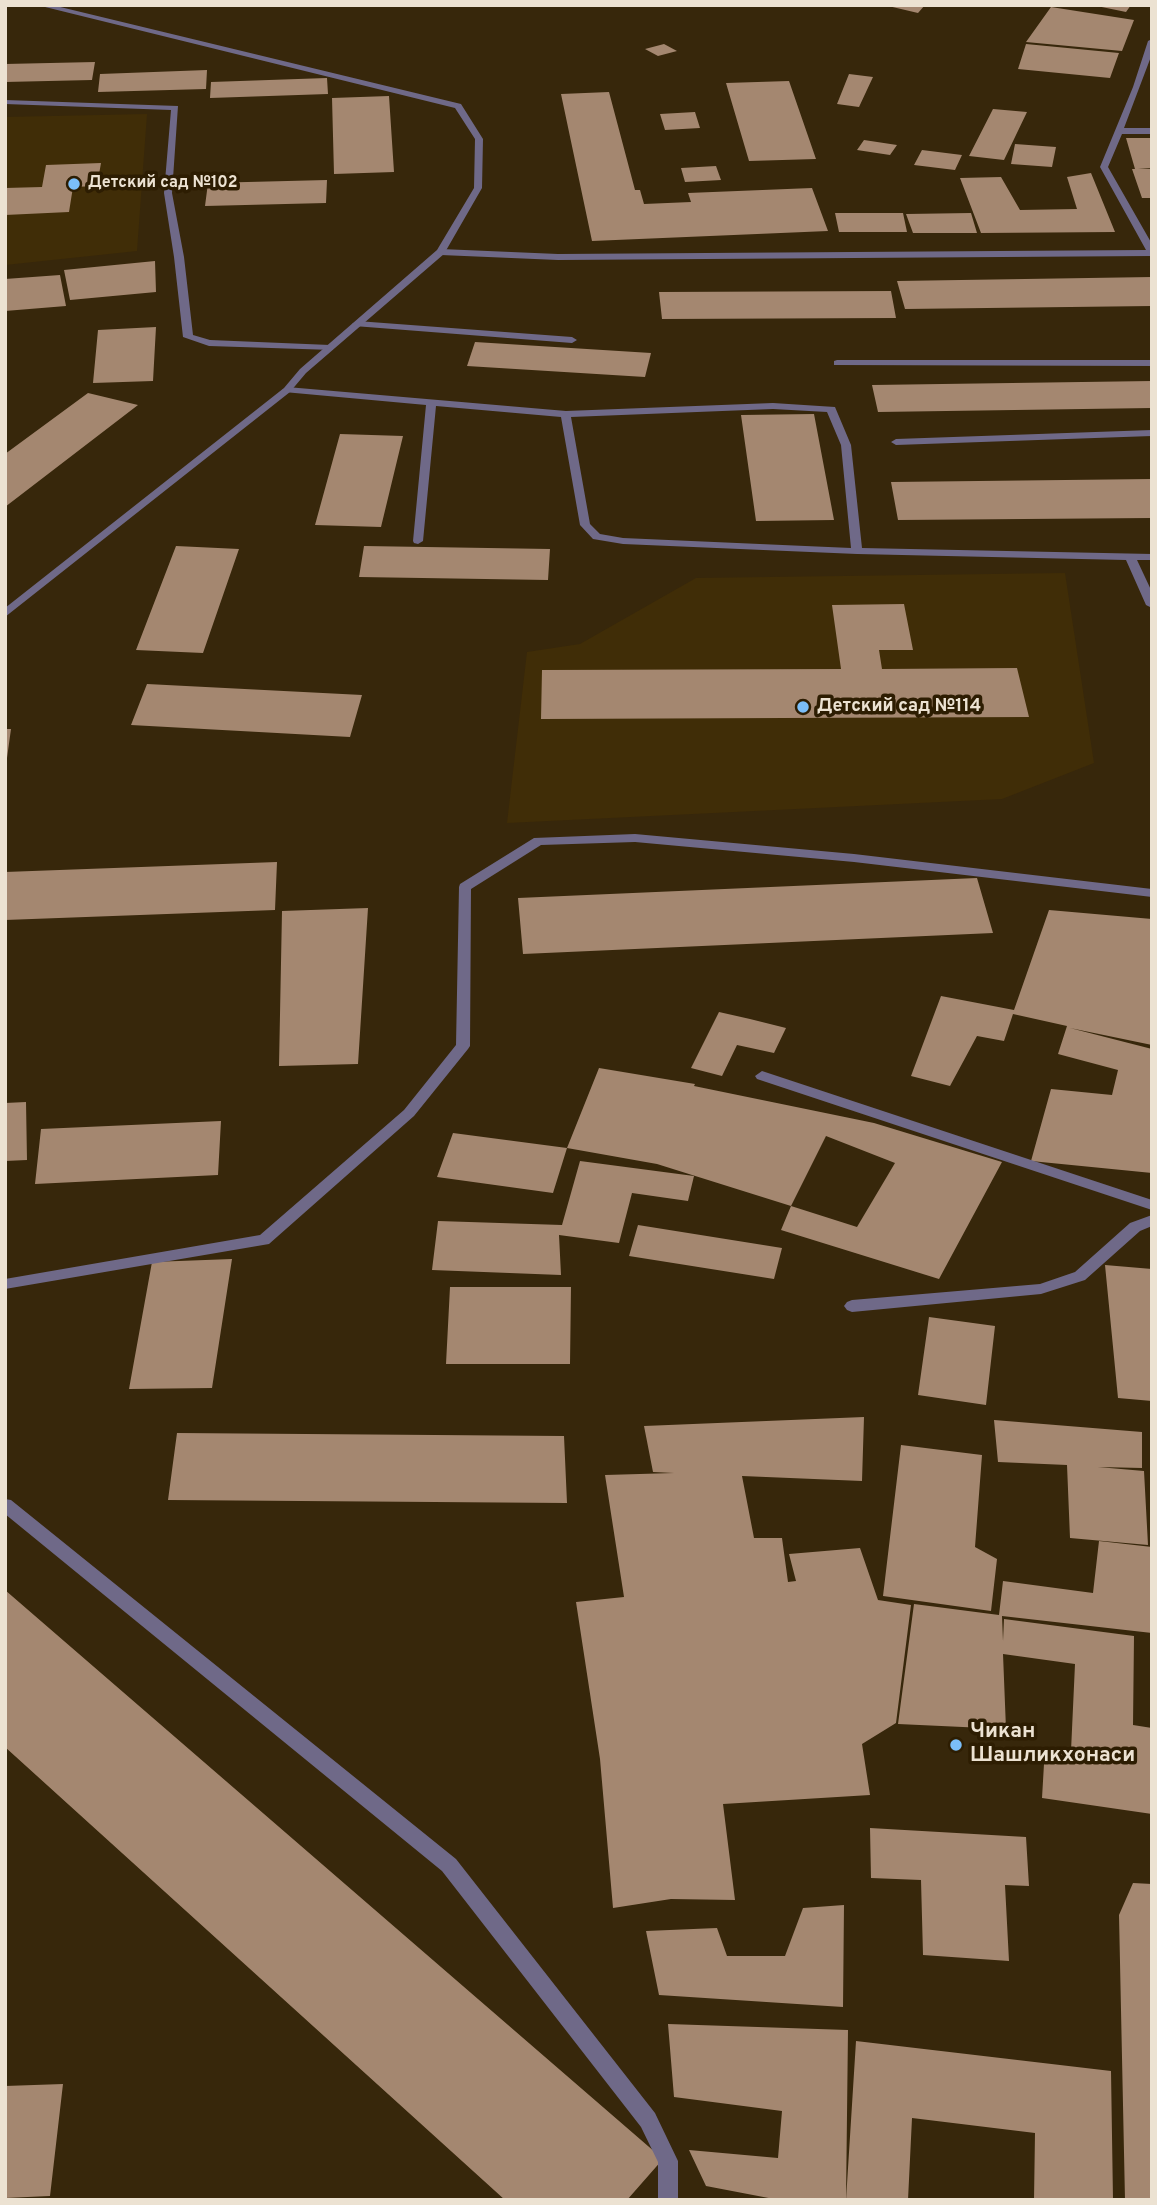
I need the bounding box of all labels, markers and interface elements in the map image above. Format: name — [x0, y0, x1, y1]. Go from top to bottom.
place label: Детский сад №102 — [88, 174, 238, 194]
marker: Детский сад №102 — [66, 176, 82, 192]
place label: Детский сад №114 — [817, 696, 981, 718]
marker: Детский сад №114 — [795, 699, 811, 715]
place label: Чикан Шашликхонаси — [970, 1720, 1135, 1770]
marker: Чикан Шашликхонаси — [948, 1737, 964, 1753]

